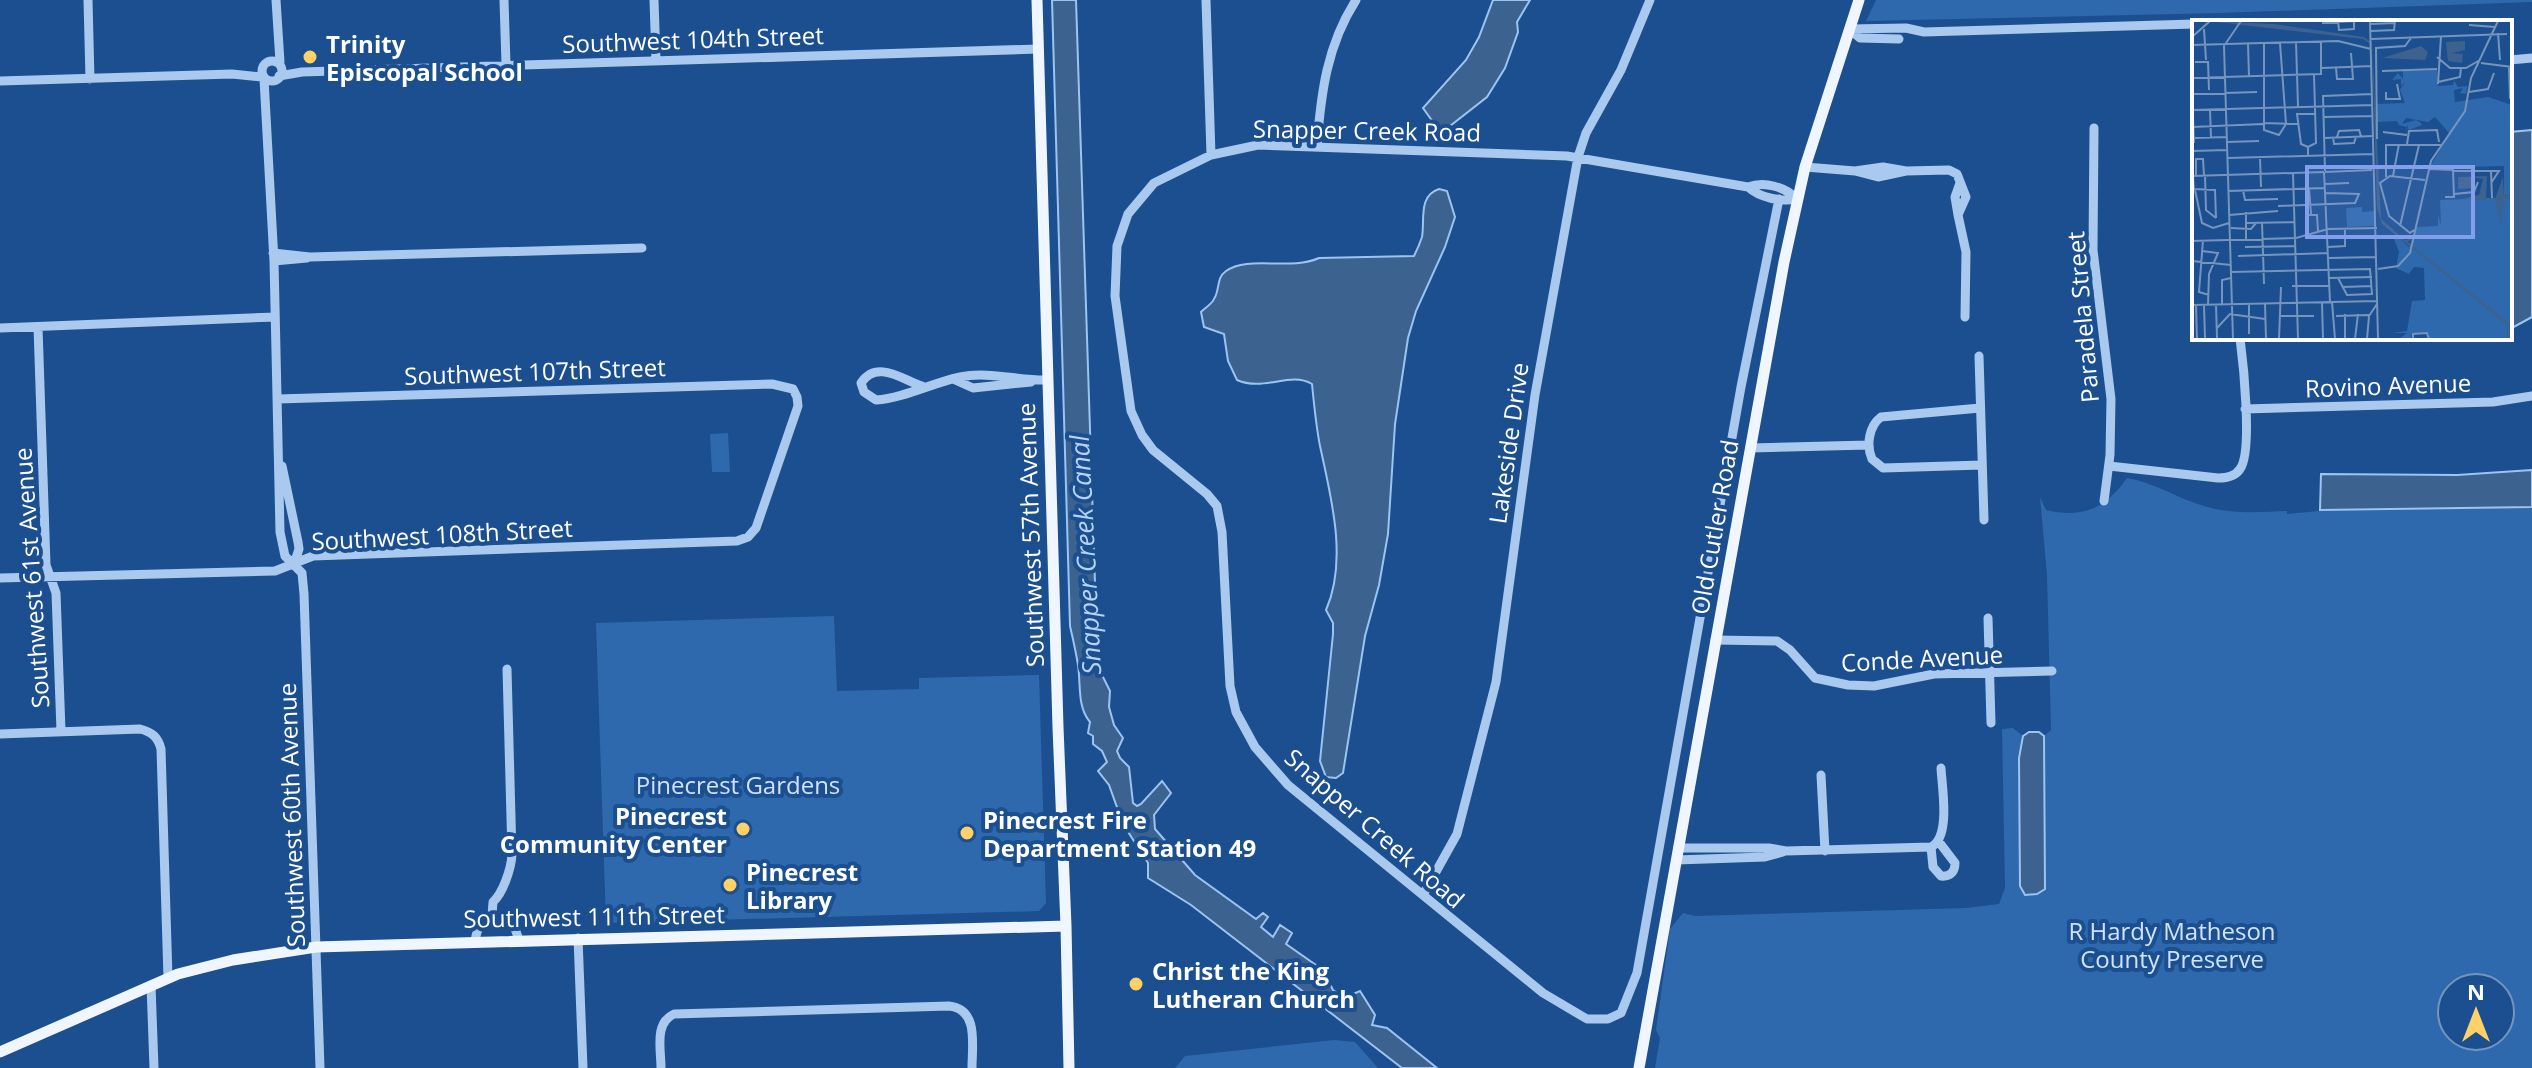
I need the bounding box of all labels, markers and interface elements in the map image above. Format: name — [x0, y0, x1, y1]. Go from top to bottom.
street label: Southwest 104th Street — [562, 18, 824, 60]
inset map — [2192, 20, 2512, 340]
place label: Trinity Episcopal School — [326, 27, 523, 88]
marker: Trinity Episcopal School — [301, 48, 319, 66]
street label: Snapper Creek Road — [1253, 112, 1481, 148]
street label: Paradela Street — [2058, 230, 2106, 404]
street label: Southwest 107th Street — [404, 350, 666, 392]
street label: Lakeside Drive — [1480, 360, 1536, 526]
street label: Rovino Avenue — [2304, 366, 2472, 404]
street label: Southwest 57th Avenue — [1009, 402, 1051, 668]
water label: Snapper Creek Canal — [1061, 433, 1109, 676]
street label: Old Cutler Road — [1682, 437, 1746, 617]
street label: Southwest 61st Avenue — [5, 447, 57, 709]
street label: Southwest 108th Street — [311, 511, 573, 557]
street label: Conde Avenue — [1840, 637, 2004, 679]
street label: Southwest 60th Avenue — [270, 682, 312, 948]
street label: Snapper Creek Road — [1278, 741, 1472, 915]
park label: Pinecrest Gardens — [636, 768, 840, 801]
place label: Pinecrest Community Center — [500, 799, 727, 860]
place label: Pinecrest Fire Department Station 49 — [983, 803, 1256, 864]
marker: Pinecrest Community Center — [734, 820, 752, 838]
marker: Pinecrest Fire Department Station 49 — [958, 824, 976, 842]
place label: Pinecrest Library — [746, 855, 858, 916]
marker: Pinecrest Library — [721, 876, 739, 894]
street label: Southwest 111th Street — [463, 897, 725, 935]
park label: R Hardy Matheson County Preserve — [2068, 914, 2276, 975]
place label: Christ the King Lutheran Church — [1152, 954, 1355, 1015]
north arrow — [2436, 972, 2516, 1052]
marker: Christ the King Lutheran Church — [1127, 975, 1145, 993]
text: N — [2467, 976, 2485, 1006]

